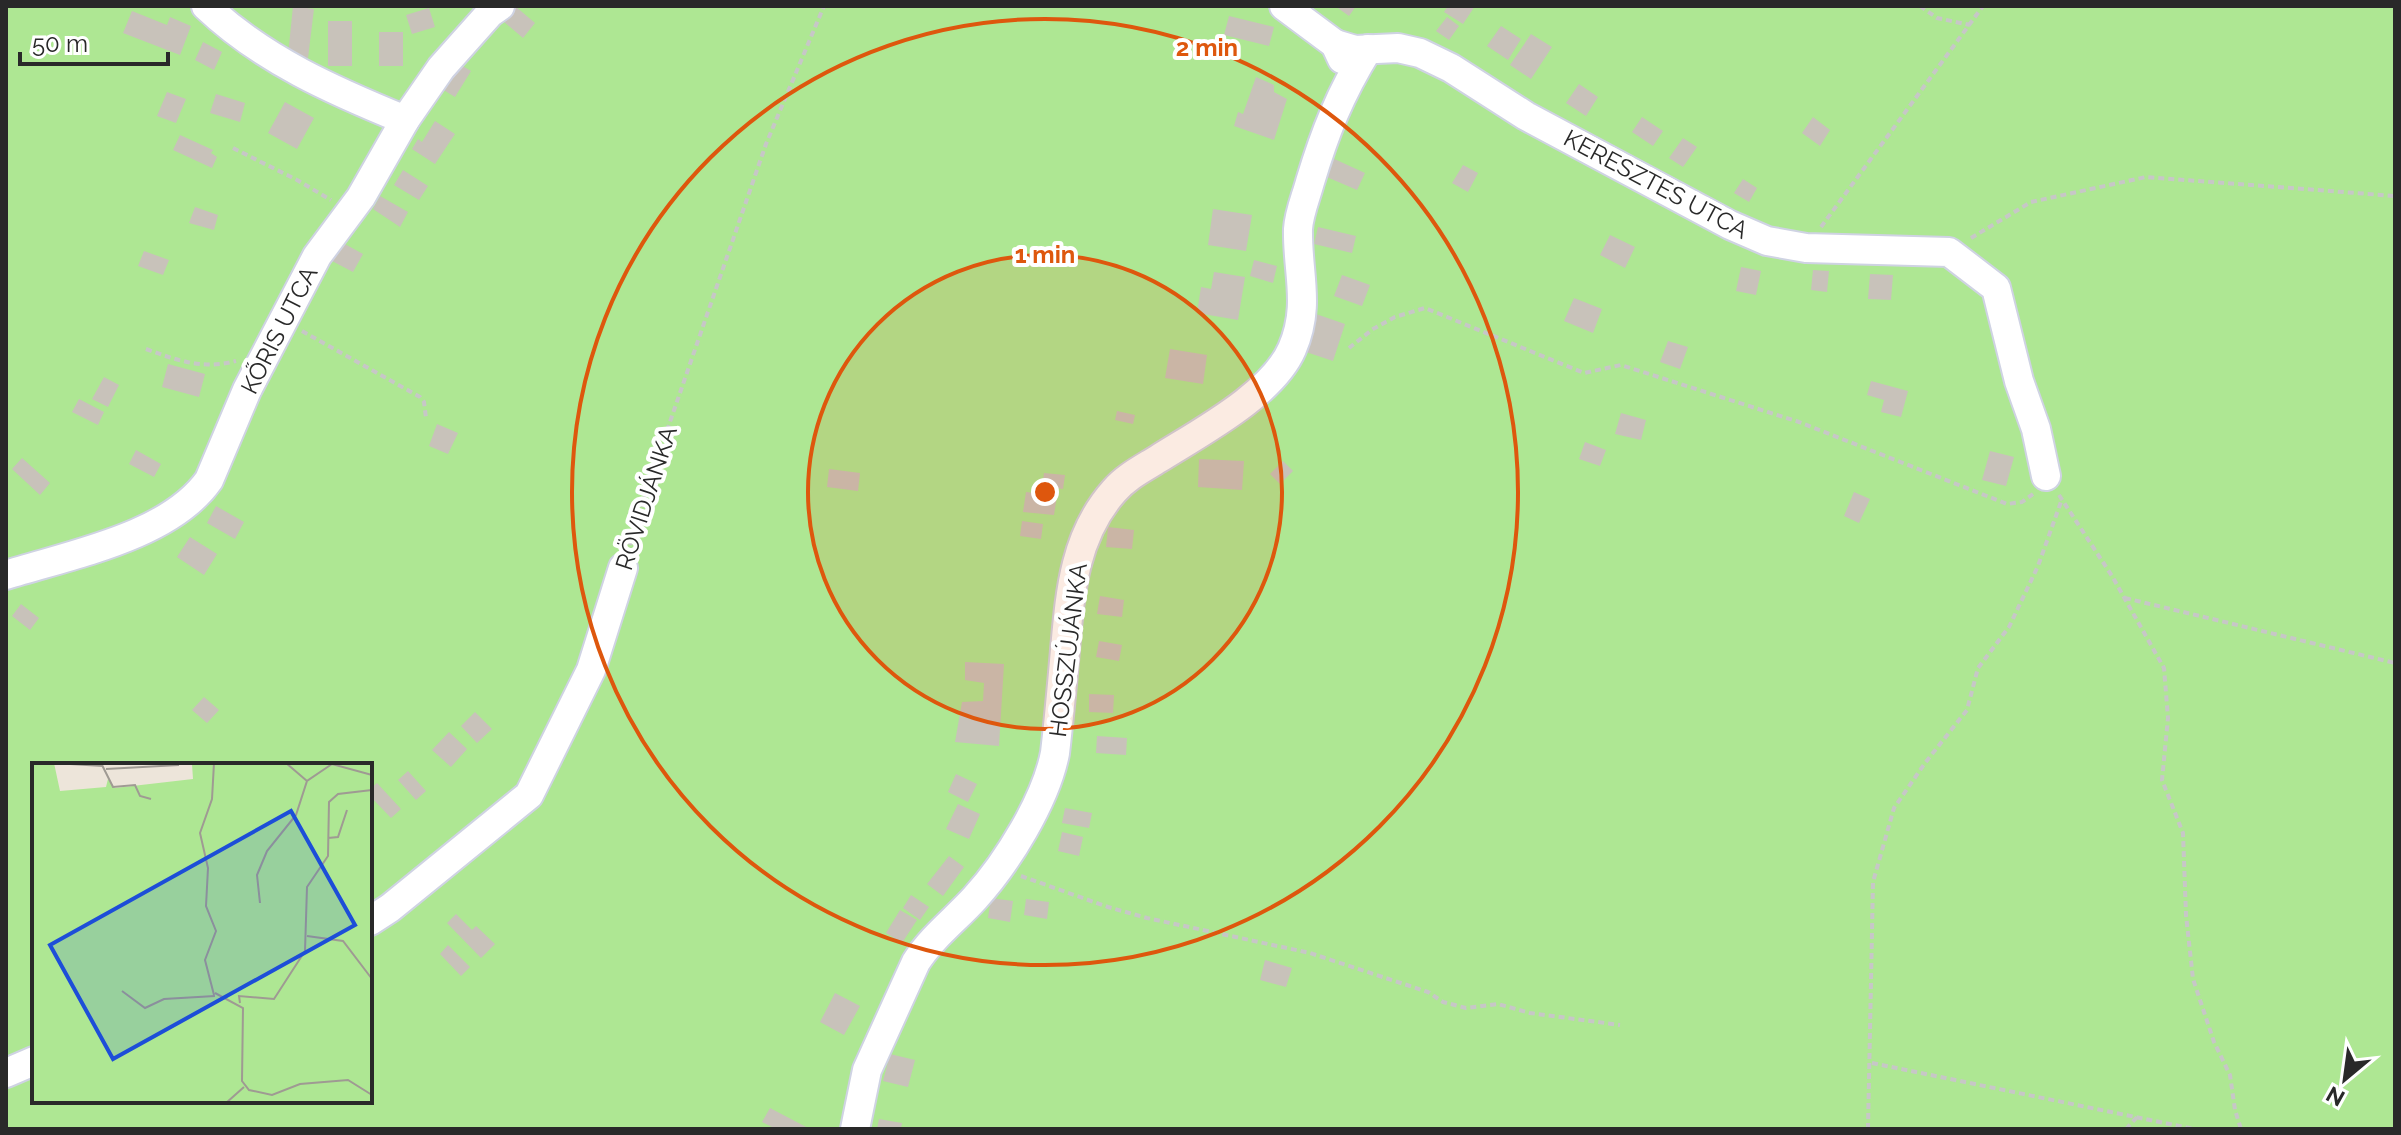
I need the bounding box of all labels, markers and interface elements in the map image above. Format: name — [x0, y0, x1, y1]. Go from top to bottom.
scale bar — [20, 16, 168, 66]
text: 50 m — [32, 29, 88, 58]
text: 2 min — [1176, 33, 1238, 62]
street label: KERESZTES UTCA — [1559, 123, 1753, 245]
text: 1 min — [1015, 240, 1075, 269]
street label: KŐRIS UTCA — [234, 261, 324, 399]
street label: RÖVIDJÁNKA — [609, 422, 683, 574]
centre of rings — [1031, 478, 1059, 506]
street label: HOSSZÚJÁNKA — [1043, 561, 1093, 739]
inset map — [32, 763, 372, 1103]
north arrow — [2305, 1039, 2385, 1119]
text: N — [2322, 1081, 2349, 1112]

